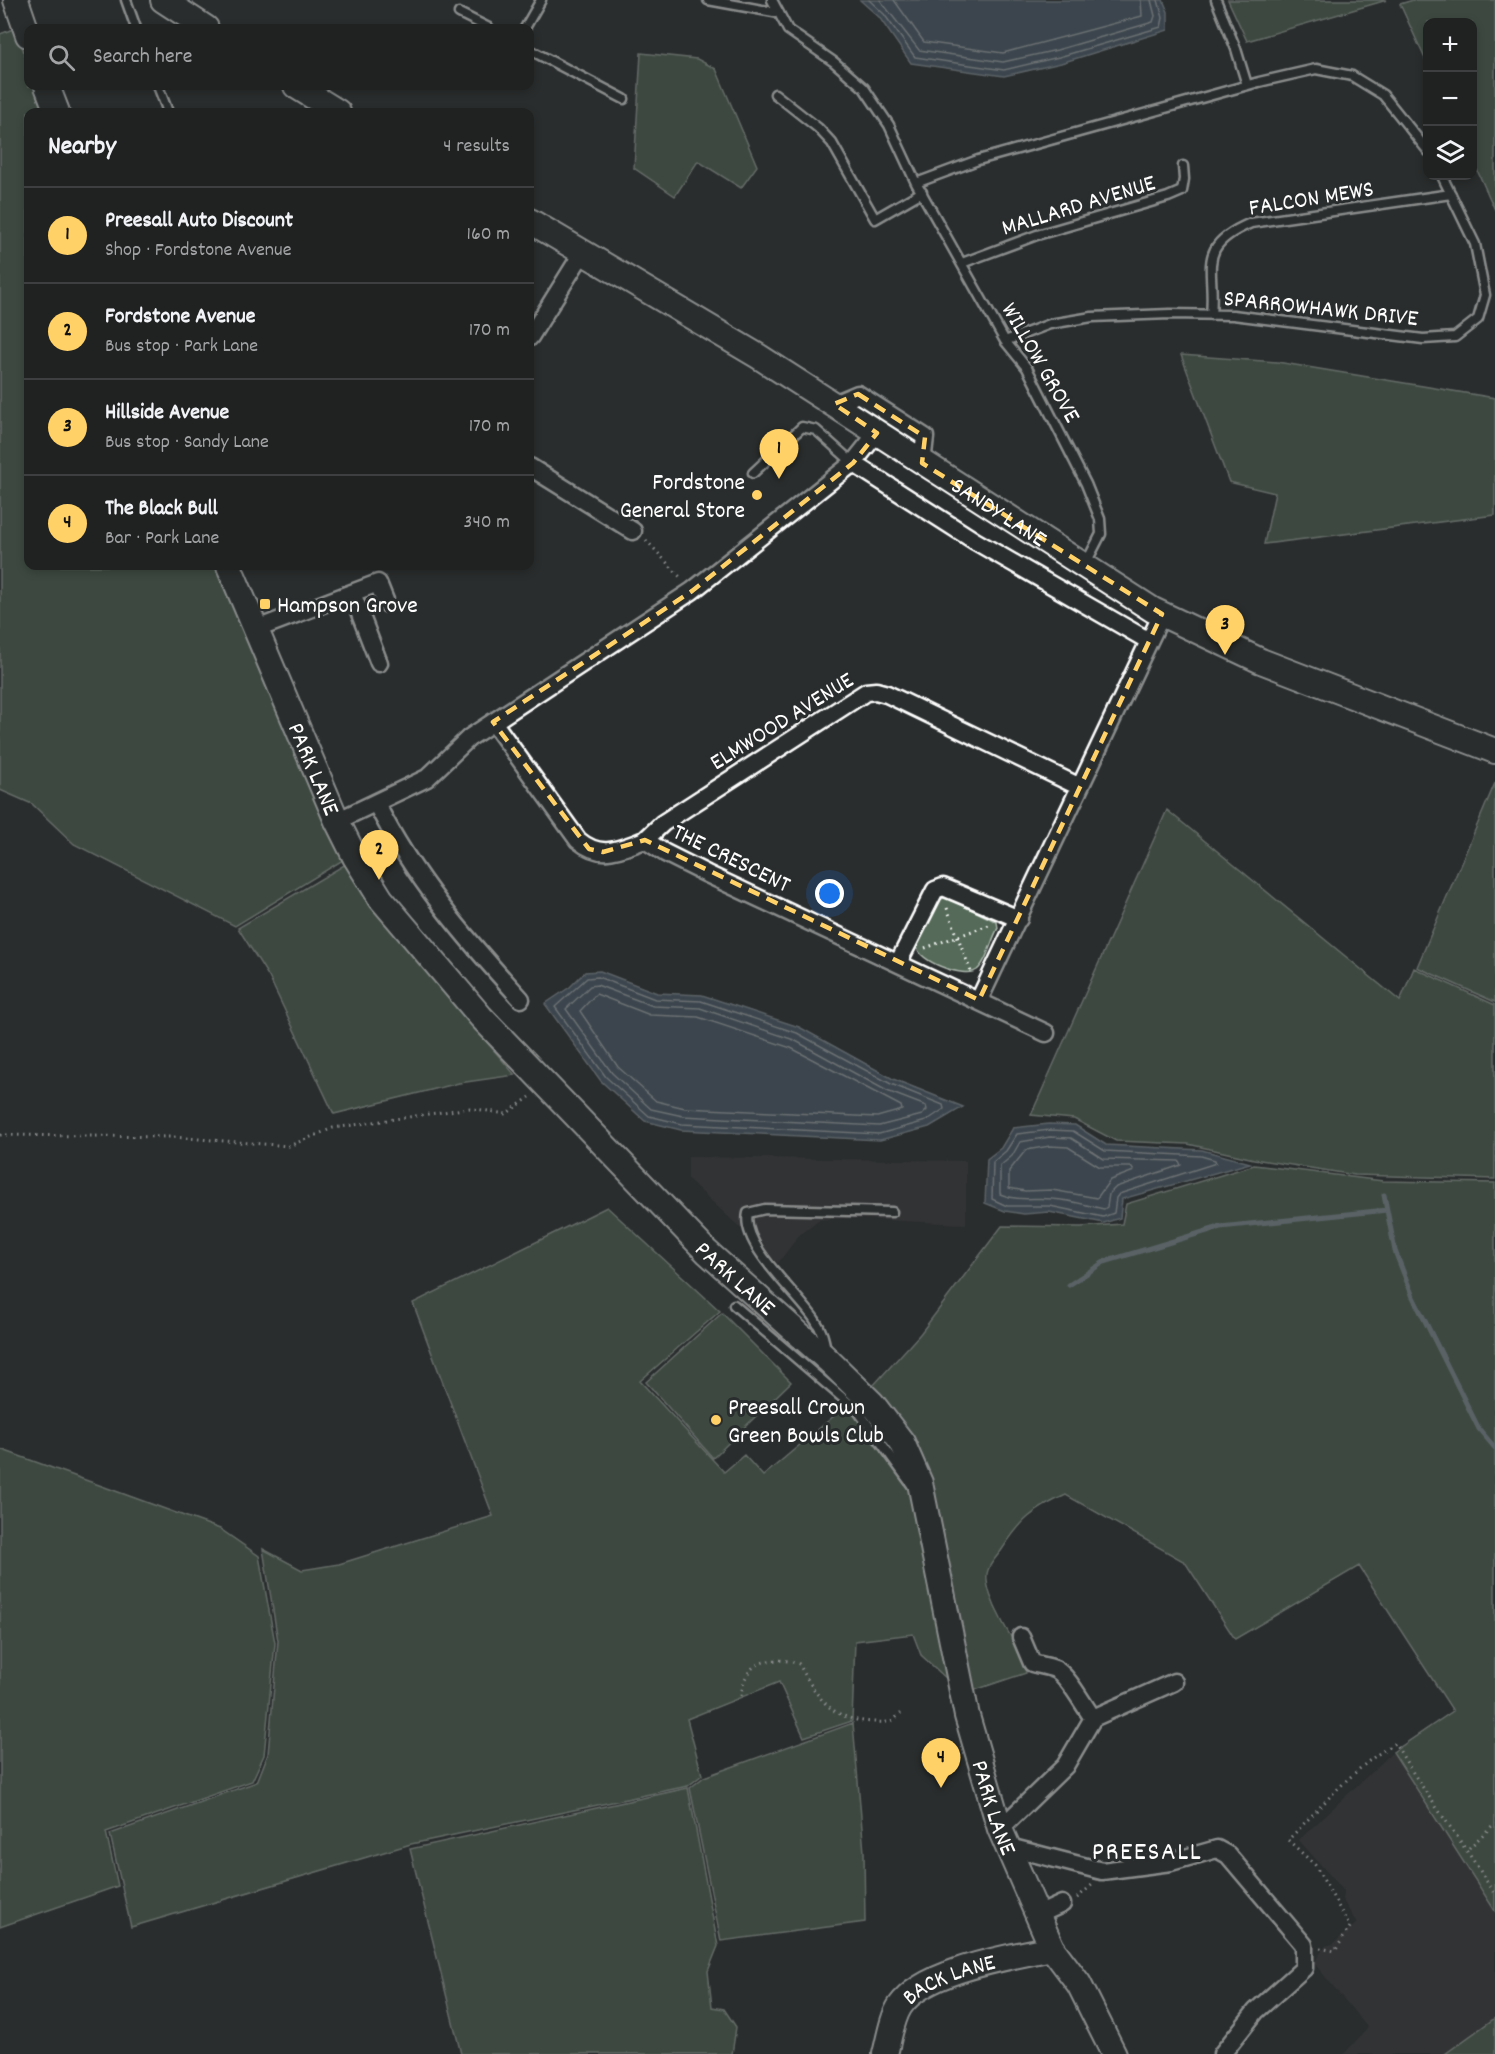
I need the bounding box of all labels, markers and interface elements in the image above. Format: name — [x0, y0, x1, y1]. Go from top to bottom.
map controls — [1423, 18, 1477, 180]
button: + — [1423, 18, 1477, 72]
search box — [24, 24, 534, 90]
icon: search — [45, 41, 78, 74]
text: Search here — [93, 42, 192, 73]
button: − — [1423, 72, 1477, 126]
button: layers — [1423, 126, 1477, 180]
text: Nearby — [48, 129, 116, 166]
text: 4 results — [443, 133, 510, 161]
street label: MALLARD AVENUE — [998, 167, 1160, 246]
street label: FALCON MEWS — [1247, 173, 1376, 227]
text: Preesall Auto Discount — [105, 206, 293, 237]
text: 1 — [65, 221, 70, 249]
text: 160 m — [467, 221, 510, 249]
text: Shop · Fordstone Avenue — [105, 237, 292, 265]
street label: SPARROWHAWK DRIVE — [1222, 283, 1420, 337]
street label: WILLOW GROVE — [991, 297, 1088, 430]
text: Fordstone Avenue — [105, 302, 255, 333]
text: 2 — [63, 317, 72, 345]
text: 170 m — [469, 317, 510, 345]
text: Bus stop · Park Lane — [105, 333, 258, 361]
text: Hillside Avenue — [105, 398, 229, 429]
text: 3 — [63, 413, 72, 441]
text: 170 m — [469, 413, 510, 441]
text: Bus stop · Sandy Lane — [105, 429, 269, 457]
pin: 1 — [760, 430, 798, 479]
place label: Fordstone General Store — [620, 467, 745, 529]
street label: SANDY LANE — [943, 470, 1052, 557]
marker: Fordstone General Store — [750, 488, 764, 502]
text: The Black Bull — [105, 494, 218, 525]
text: 4 — [63, 509, 72, 537]
text: 340 m — [464, 509, 510, 537]
text: Bar · Park Lane — [105, 525, 219, 553]
place label: Hampson Grove — [277, 590, 418, 624]
marker: Hampson Grove — [258, 597, 272, 611]
pin: 3 — [1206, 606, 1244, 655]
street label: ELMWOOD AVENUE — [704, 665, 861, 780]
street label: PARK LANE — [277, 718, 347, 822]
street label: THE CRESCENT — [666, 816, 796, 903]
pin: 2 — [360, 830, 398, 880]
your location — [815, 879, 844, 908]
street label: PARK LANE — [685, 1235, 782, 1325]
place label: Preesall Crown Green Bowls Club — [728, 1392, 884, 1454]
marker: Preesall Crown Green Bowls Club — [709, 1413, 723, 1427]
pin: 4 — [922, 1738, 960, 1788]
street label: PARK LANE — [961, 1757, 1024, 1861]
district label: PREESALL — [1092, 1834, 1202, 1873]
street label: BACK LANE — [896, 1947, 999, 2014]

